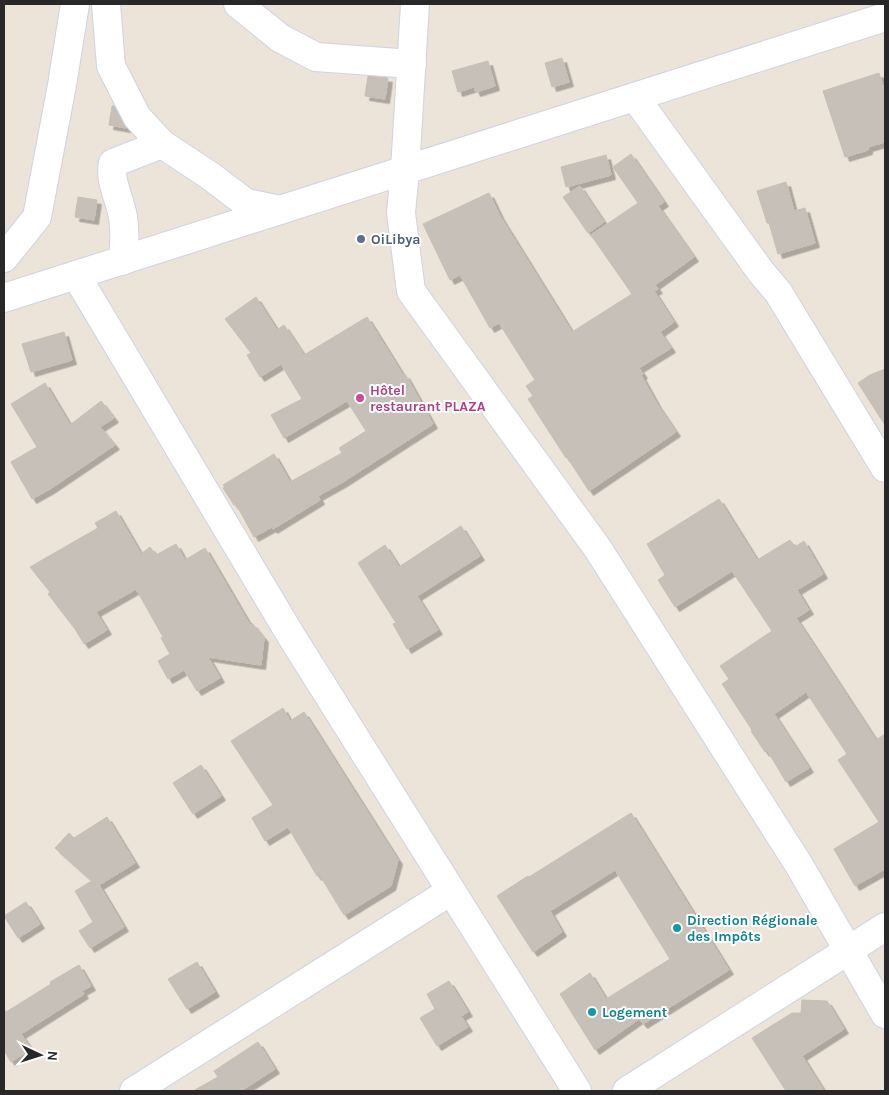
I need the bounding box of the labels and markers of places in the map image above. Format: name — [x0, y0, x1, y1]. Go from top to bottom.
place label: OiLibya — [371, 231, 421, 248]
marker: OiLibya — [355, 233, 367, 245]
place label: Hôtel restaurant PLAZA — [370, 382, 486, 415]
marker: Hôtel restaurant PLAZA — [354, 392, 366, 404]
place label: Direction Régionale des Impôts — [687, 912, 818, 945]
marker: Direction Régionale des Impôts — [671, 922, 683, 934]
place label: Logement — [602, 1004, 668, 1021]
marker: Logement — [586, 1006, 598, 1018]

